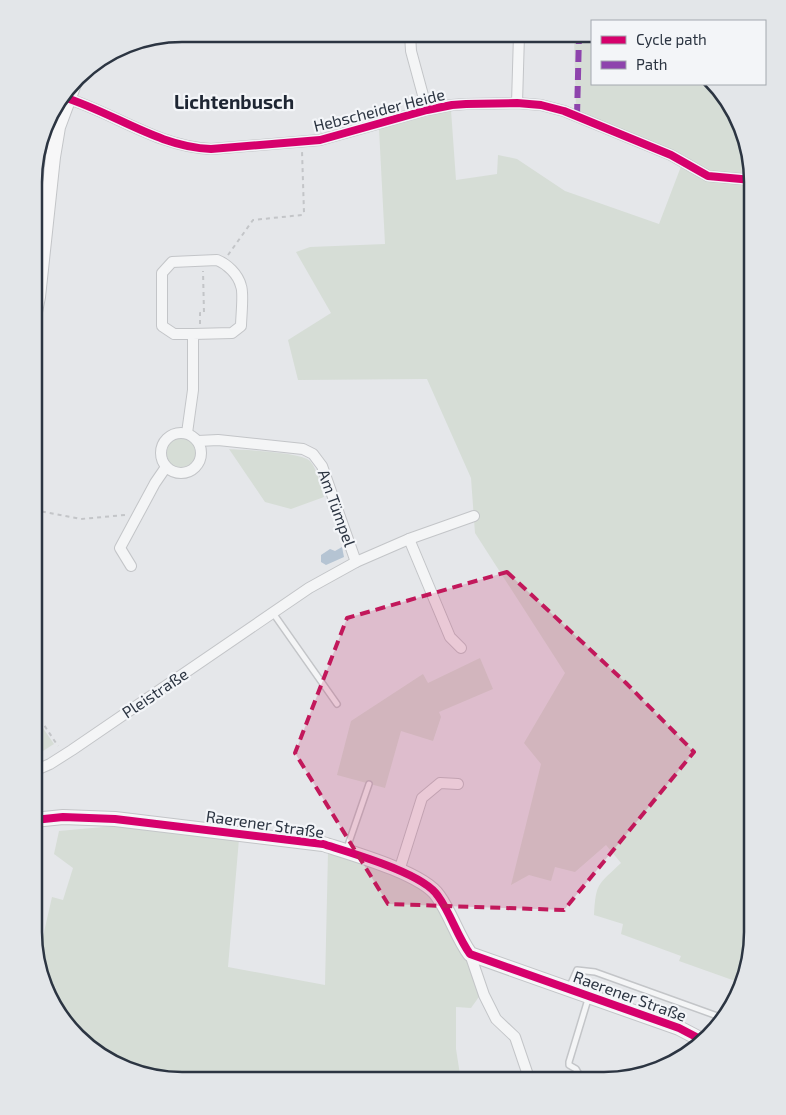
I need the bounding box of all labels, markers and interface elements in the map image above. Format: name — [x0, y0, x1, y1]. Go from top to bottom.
legend — [591, 20, 766, 85]
text: Cycle path — [636, 30, 707, 48]
text: Path — [636, 55, 667, 73]
street label: Hebscheider Heide — [311, 84, 446, 135]
district label: Lichtenbusch — [174, 90, 294, 113]
street label: Am Tümpel — [315, 467, 360, 549]
street label: Pleistraße — [118, 664, 191, 722]
street label: Raerener Straße — [205, 806, 325, 841]
street label: Raerener Straße — [571, 966, 689, 1025]

